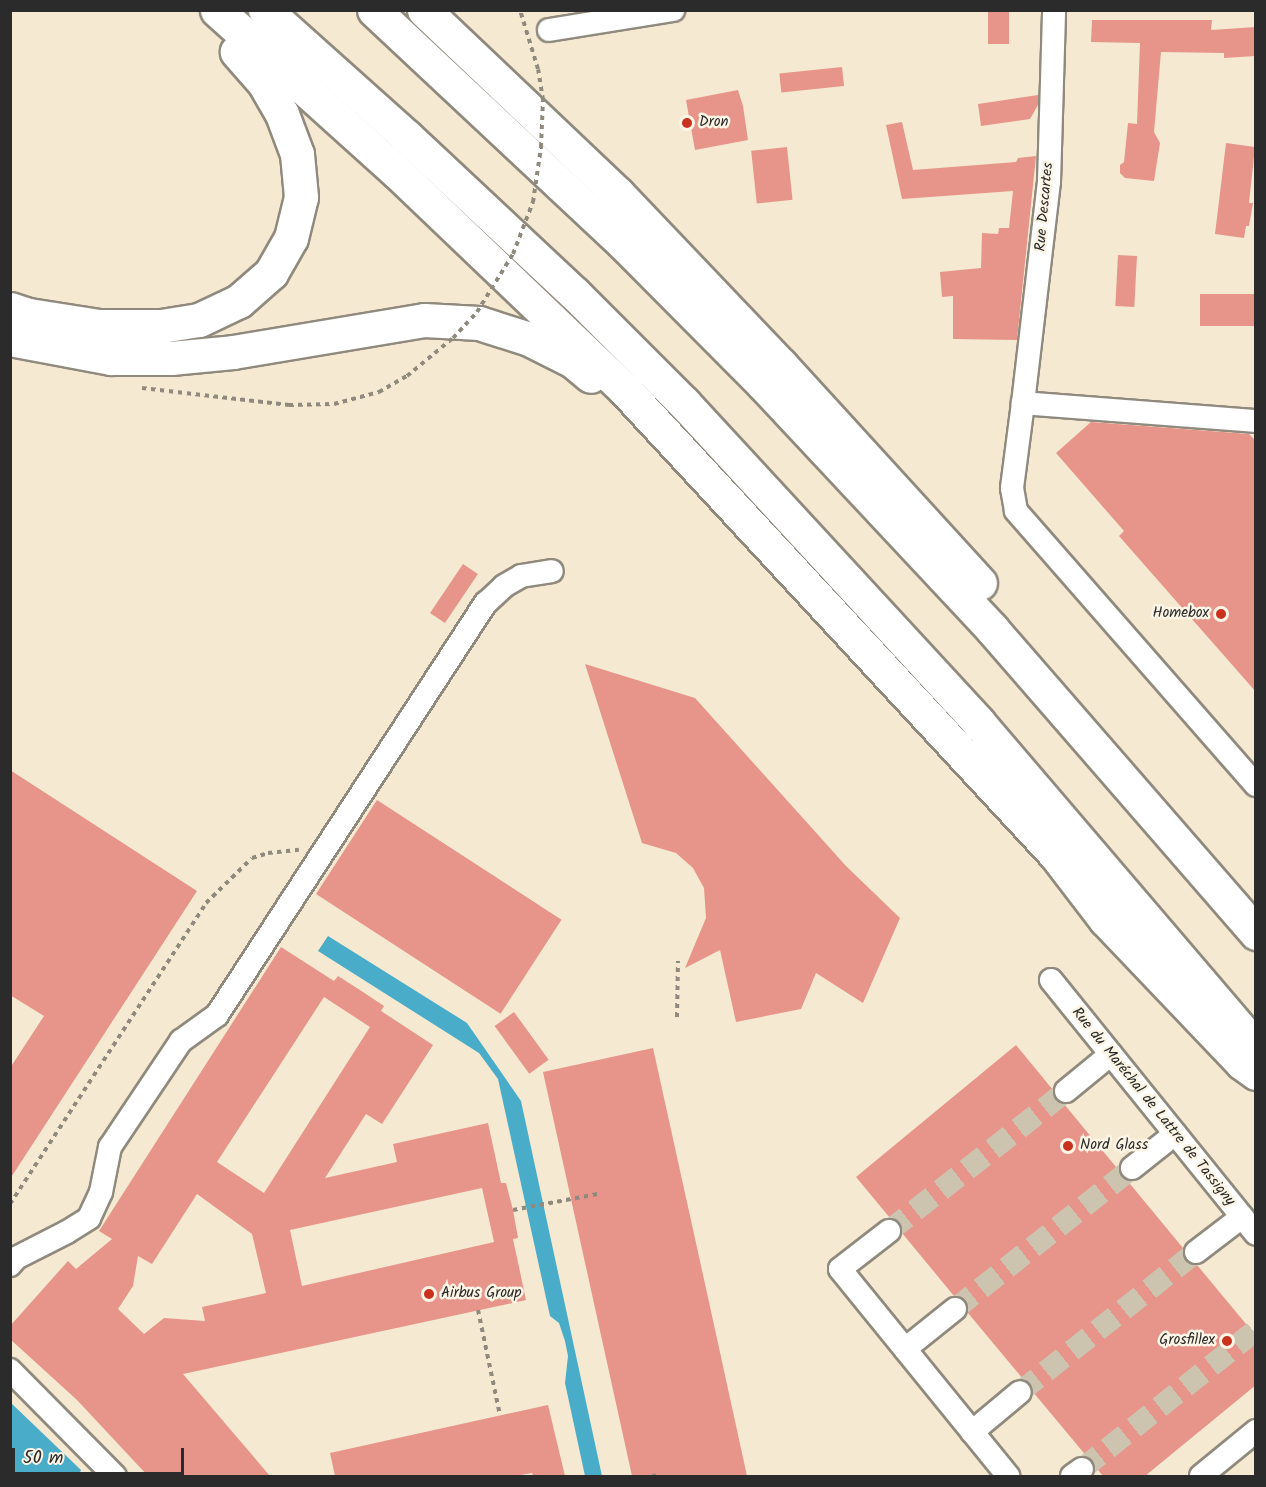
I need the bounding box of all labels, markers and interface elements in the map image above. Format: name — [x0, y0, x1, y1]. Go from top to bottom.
place label: Dron — [699, 114, 728, 132]
marker: Dron — [680, 116, 694, 130]
street label: Rue Descartes — [1032, 162, 1058, 252]
place label: Homebox — [1152, 605, 1209, 623]
marker: Homebox — [1214, 607, 1228, 621]
street label: Rue du Maréchal de Lattre de Tassigny — [1067, 1004, 1239, 1210]
place label: Nord Glass — [1080, 1137, 1148, 1155]
marker: Nord Glass — [1061, 1139, 1075, 1153]
place label: Airbus Group — [441, 1285, 521, 1303]
marker: Airbus Group — [422, 1287, 436, 1301]
place label: Grosfillex — [1159, 1332, 1215, 1350]
marker: Grosfillex — [1220, 1334, 1234, 1348]
scale bar — [15, 1436, 188, 1474]
text: 50 m — [23, 1444, 63, 1473]

